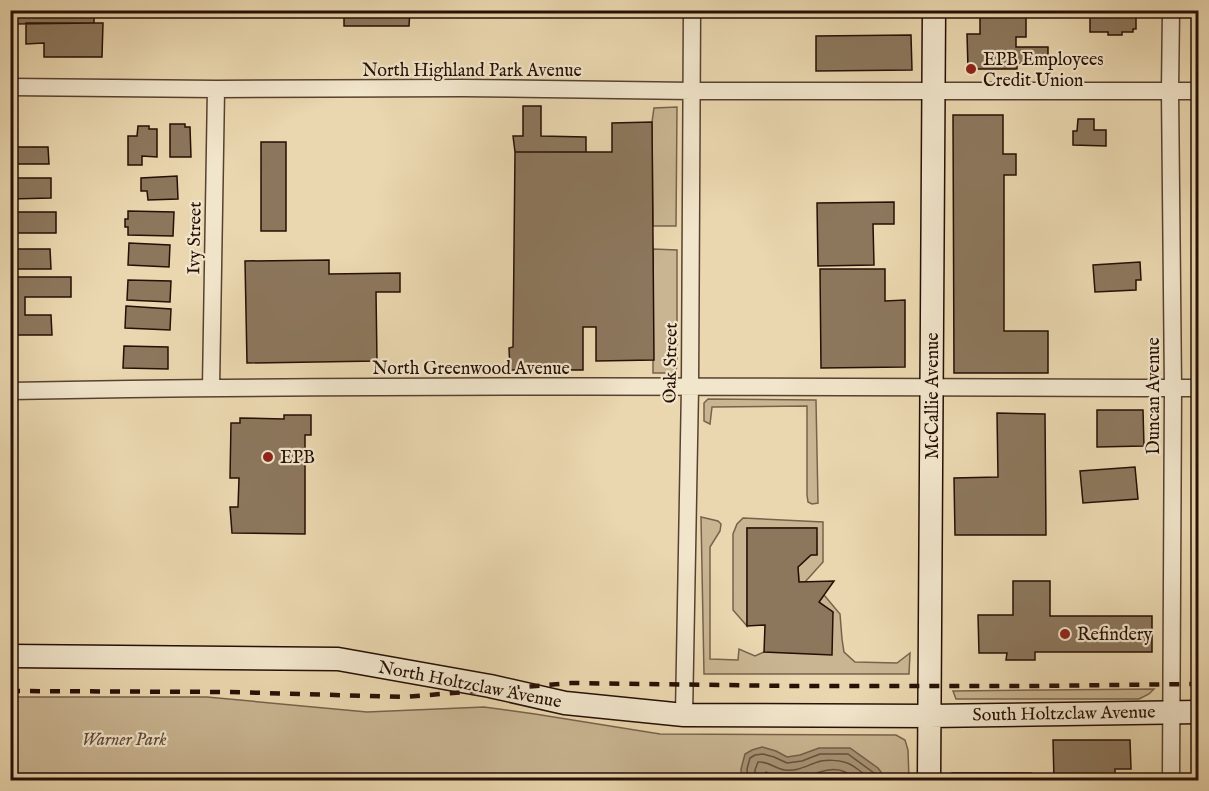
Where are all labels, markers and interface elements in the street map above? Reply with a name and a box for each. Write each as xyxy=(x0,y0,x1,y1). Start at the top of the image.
place label: EPB Employees Credit Union xyxy=(983,49,1104,93)
street label: North Highland Park Avenue xyxy=(362,60,582,83)
marker: EPB Employees Credit Union xyxy=(964,62,978,76)
street label: Ivy Street xyxy=(183,201,208,275)
street label: Oak Street xyxy=(659,322,684,404)
street label: McCallie Avenue xyxy=(922,333,945,459)
street label: Duncan Avenue xyxy=(1143,337,1166,455)
street label: North Greenwood Avenue xyxy=(372,358,570,381)
place label: EPB xyxy=(280,447,315,470)
marker: EPB xyxy=(261,450,275,464)
place label: Refindery xyxy=(1077,624,1152,647)
marker: Refindery xyxy=(1058,627,1072,641)
street label: North Holtzclaw Avenue xyxy=(376,656,563,715)
street label: South Holtzclaw Avenue xyxy=(972,701,1156,728)
park label: Warner Park xyxy=(82,729,166,752)

